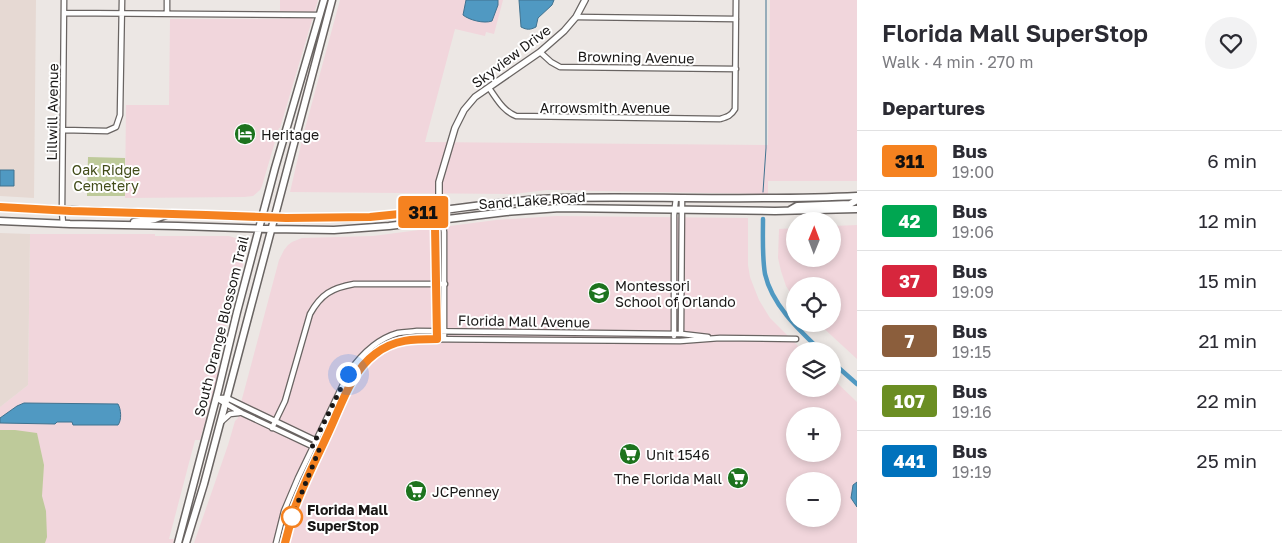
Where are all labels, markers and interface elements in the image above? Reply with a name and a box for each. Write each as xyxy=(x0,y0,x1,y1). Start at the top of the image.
button: heart xyxy=(1205,17,1257,69)
text: Florida Mall SuperStop xyxy=(882,18,1148,47)
street label: Skyview Drive xyxy=(468,21,554,91)
street label: Browning Avenue xyxy=(577,47,695,67)
text: Walk · 4 min · 270 m xyxy=(882,52,1033,72)
street label: Lillwill Avenue xyxy=(43,63,61,161)
text: Departures xyxy=(882,96,985,119)
street label: Arrowsmith Avenue xyxy=(540,99,670,116)
hotel icon: Heritage xyxy=(233,122,257,146)
place label: Heritage xyxy=(261,126,319,143)
text: Bus xyxy=(952,139,987,162)
text: 6 min xyxy=(1207,149,1257,172)
text: 311 xyxy=(895,150,924,172)
park label: Oak Ridge Cemetery xyxy=(72,161,140,194)
text: 19:00 xyxy=(952,162,994,182)
street label: Sand Lake Road xyxy=(478,188,586,212)
line badge: 311 xyxy=(394,196,452,228)
text: Bus xyxy=(952,199,987,222)
text: 311 xyxy=(408,201,438,223)
text: 12 min xyxy=(1198,209,1257,232)
text: 42 xyxy=(898,210,921,232)
north arrow xyxy=(786,212,841,268)
map controls xyxy=(786,212,841,527)
text: 19:06 xyxy=(952,222,994,242)
street label: South Orange Blossom Trail xyxy=(190,234,252,418)
text: Bus xyxy=(952,259,987,282)
text: 15 min xyxy=(1198,269,1257,292)
text: 37 xyxy=(899,270,920,292)
place label: Montessori School of Orlando xyxy=(615,277,736,310)
button: locate xyxy=(786,277,841,332)
school or university icon: Montessori School of Orlando xyxy=(587,281,611,305)
text: 19:09 xyxy=(952,282,994,302)
street label: Florida Mall Avenue xyxy=(458,311,590,331)
text: Bus xyxy=(952,319,987,342)
text: 21 min xyxy=(1198,329,1257,352)
text: 7 xyxy=(905,330,914,352)
button: layers xyxy=(786,342,841,397)
text: 19:15 xyxy=(952,342,991,362)
your location xyxy=(336,362,361,387)
text: Bus xyxy=(952,379,987,402)
text: 22 min xyxy=(1197,389,1257,412)
text: 107 xyxy=(894,390,925,412)
text: 19:16 xyxy=(952,402,992,422)
button: + xyxy=(786,407,841,462)
text: Bus xyxy=(952,439,987,462)
supermarket icon: Unit 1546 xyxy=(618,442,642,466)
place label: Unit 1546 xyxy=(646,446,710,463)
text: 25 min xyxy=(1197,449,1257,472)
text: 441 xyxy=(894,450,925,472)
text: 19:19 xyxy=(952,462,992,482)
supermarket icon: The Florida Mall xyxy=(726,466,750,490)
place label: The Florida Mall xyxy=(614,470,722,487)
button: − xyxy=(786,472,841,527)
supermarket icon: JCPenney xyxy=(404,479,428,503)
place label: JCPenney xyxy=(432,483,499,500)
place label: Florida Mall SuperStop xyxy=(307,501,388,534)
marker: Florida Mall SuperStop xyxy=(281,506,303,528)

